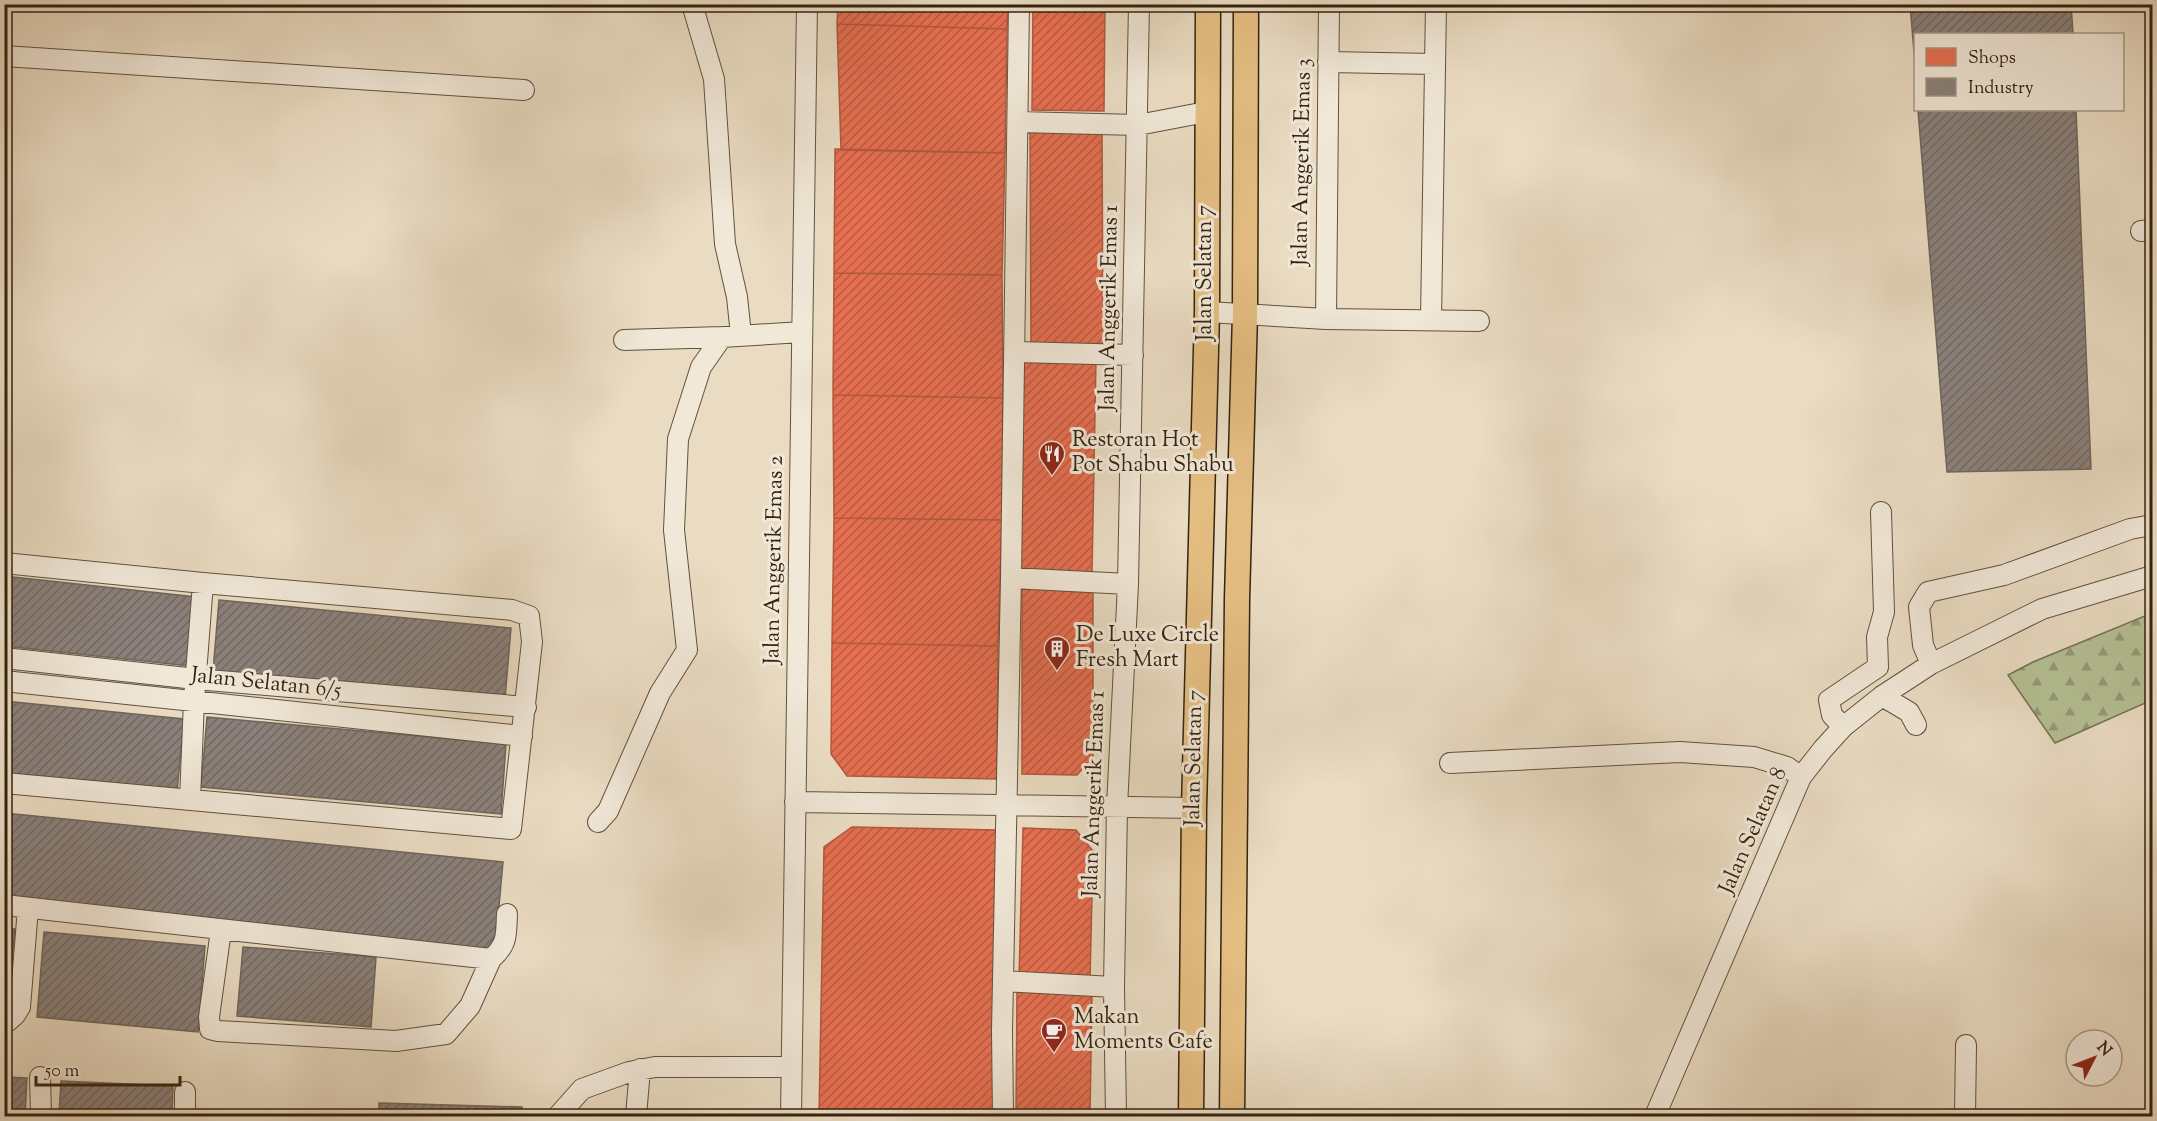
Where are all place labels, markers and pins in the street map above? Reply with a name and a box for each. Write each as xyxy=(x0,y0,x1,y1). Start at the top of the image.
place label: Restoran Hot Pot Shabu Shabu xyxy=(1072,425,1234,482)
restaurant icon: Restoran Hot Pot Shabu Shabu xyxy=(1037,439,1067,477)
place label: De Luxe Circle Fresh Mart xyxy=(1076,620,1219,677)
building icon: De Luxe Circle Fresh Mart xyxy=(1042,634,1072,672)
place label: Makan Moments Cafe xyxy=(1074,1002,1213,1059)
cafe icon: Makan Moments Cafe xyxy=(1039,1016,1069,1054)

